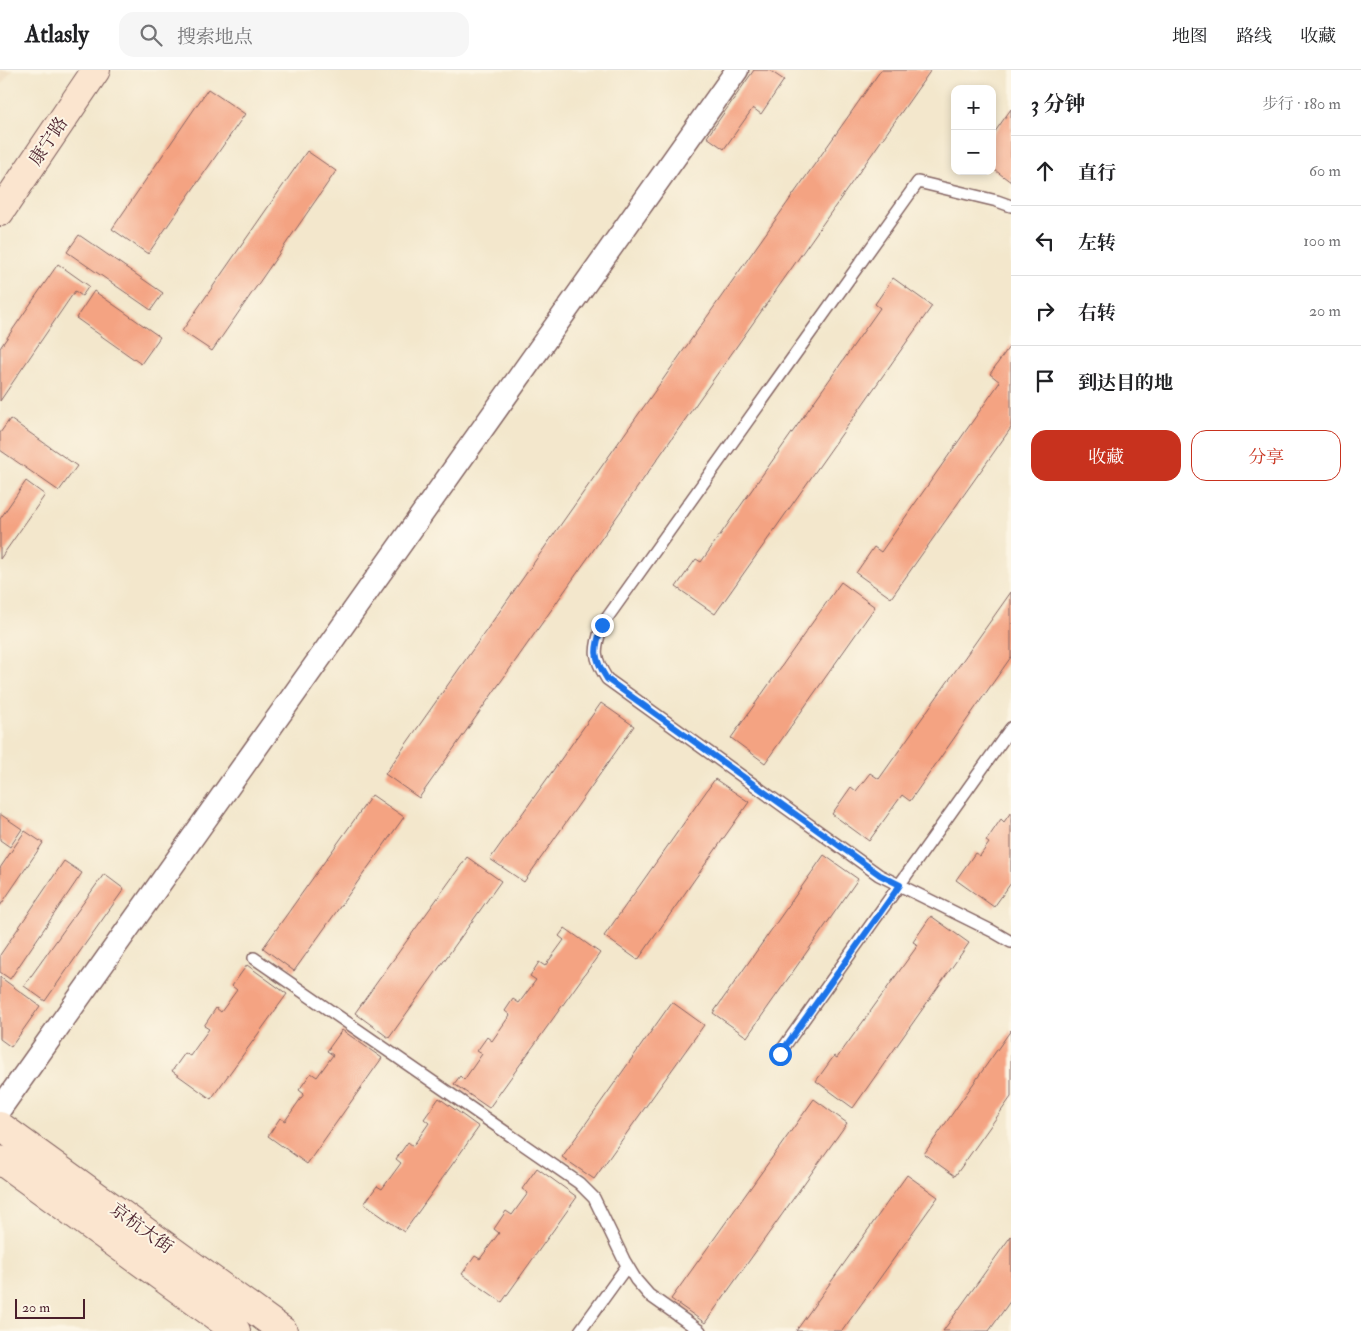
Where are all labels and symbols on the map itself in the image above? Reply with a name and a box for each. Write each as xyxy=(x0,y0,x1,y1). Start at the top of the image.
street label: 康宁路 xyxy=(24,112,73,170)
route end xyxy=(591,614,614,637)
route start xyxy=(769,1043,792,1066)
street label: 京杭大街 xyxy=(106,1198,178,1259)
scale bar xyxy=(15,1296,85,1319)

